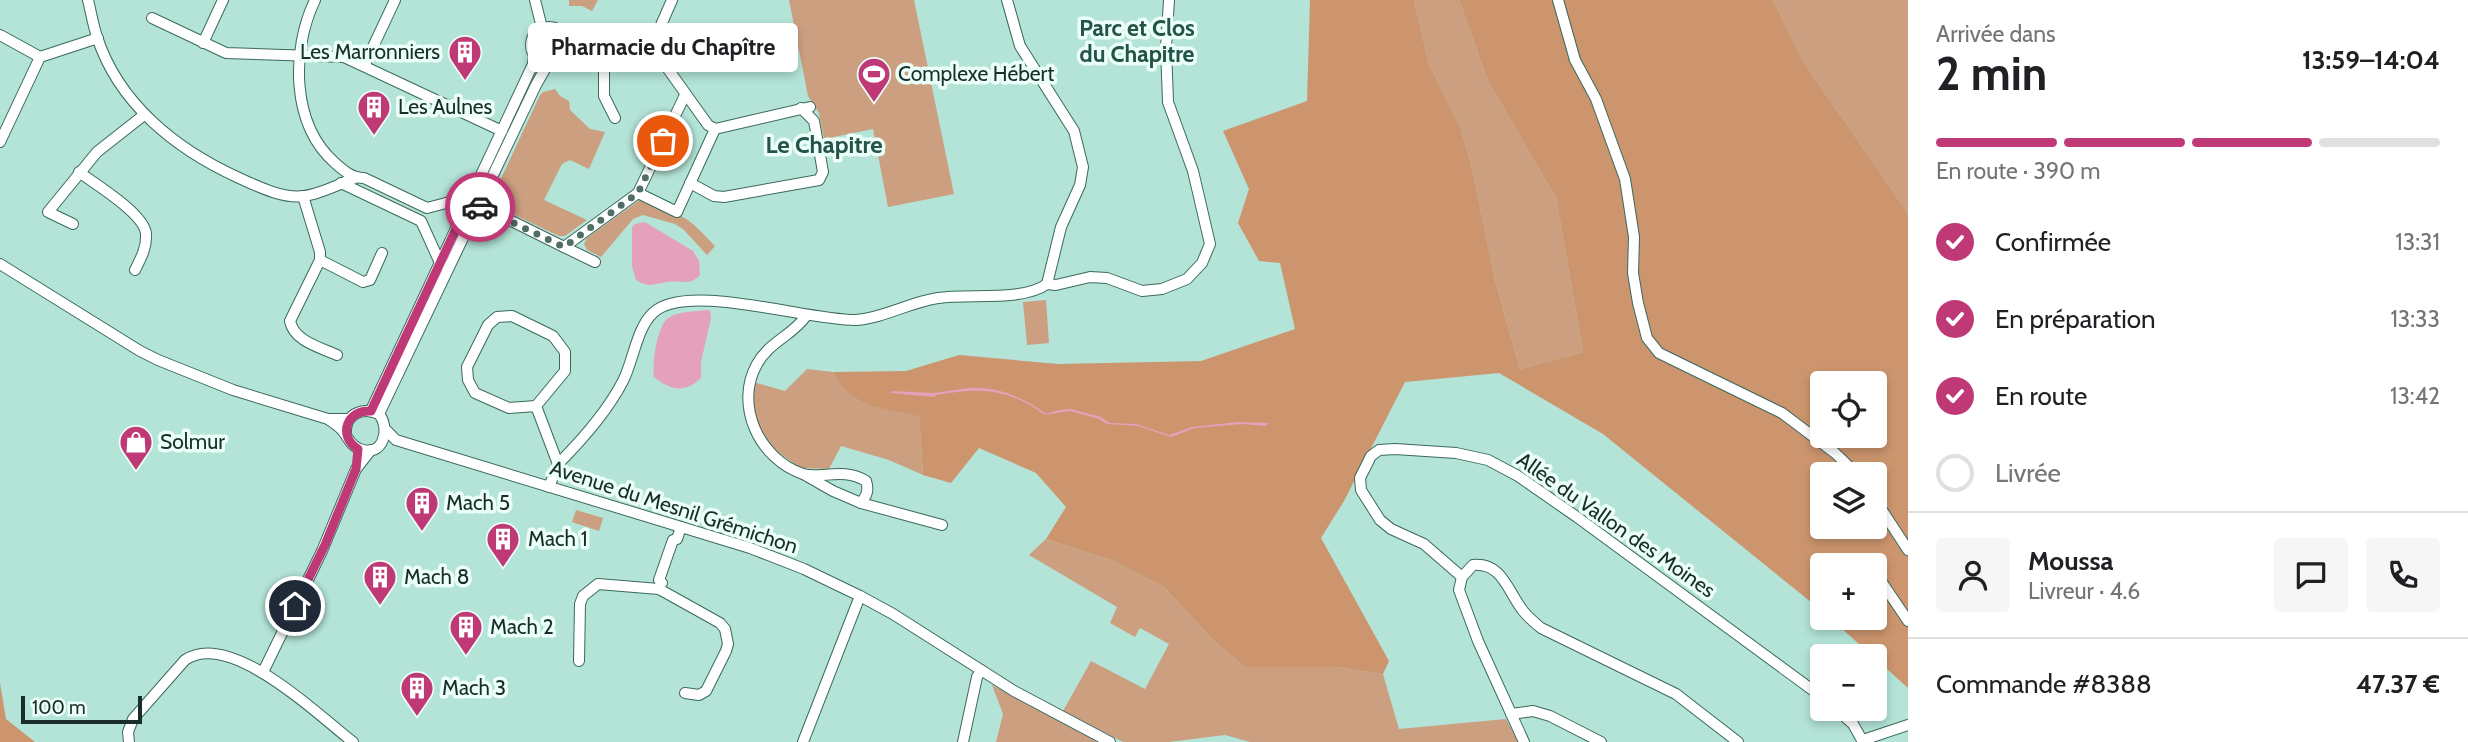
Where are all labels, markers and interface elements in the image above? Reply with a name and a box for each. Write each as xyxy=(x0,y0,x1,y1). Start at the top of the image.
district label: Parc et Clos du Chapitre xyxy=(1079,14,1195,68)
text: Arrivée dans xyxy=(1936,20,2056,48)
callout: Pharmacie du Chapître xyxy=(528,22,798,71)
building icon: Les Marronniers xyxy=(446,33,484,82)
text: Pharmacie du Chapître xyxy=(551,33,775,61)
place label: Les Marronniers xyxy=(300,39,440,64)
text: 13:59–14:04 xyxy=(2302,44,2440,76)
text: 2 min xyxy=(1936,46,2047,102)
sports icon: Complexe Hébert xyxy=(855,55,893,104)
place label: Complexe Hébert xyxy=(898,61,1054,86)
building icon: Les Aulnes xyxy=(355,88,393,137)
place label: Les Aulnes xyxy=(398,94,493,119)
pin xyxy=(633,111,693,171)
icon: bag xyxy=(644,122,682,160)
district label: Le Chapitre xyxy=(765,130,883,159)
text: En route · 390 m xyxy=(1936,157,2100,185)
courier xyxy=(445,172,515,242)
icon: car xyxy=(461,188,499,226)
icon: check xyxy=(1936,223,1974,261)
text: Confirmée xyxy=(1995,226,2111,258)
text: 13:31 xyxy=(2395,228,2440,256)
icon: check xyxy=(1936,300,1974,338)
text: En préparation xyxy=(1995,303,2156,335)
text: 13:33 xyxy=(2390,305,2440,333)
map controls xyxy=(1810,371,1887,721)
button: locate xyxy=(1810,371,1887,448)
icon: check xyxy=(1936,377,1974,415)
text: En route xyxy=(1995,380,2087,412)
text: 13:42 xyxy=(2390,382,2440,410)
shop icon: Solmur xyxy=(117,423,155,472)
place label: Solmur xyxy=(160,429,225,454)
street label: Allée du Vallon des Moines xyxy=(1512,447,1720,603)
street label: Avenue du Mesnil Grémichon xyxy=(547,455,801,558)
text: Livrée xyxy=(1995,457,2061,489)
button: layers xyxy=(1810,462,1887,539)
building icon: Mach 5 xyxy=(403,484,441,533)
place label: Mach 5 xyxy=(446,490,510,515)
building icon: Mach 1 xyxy=(484,520,522,569)
place label: Mach 1 xyxy=(528,526,588,551)
button: person xyxy=(1936,538,2010,612)
button: chat xyxy=(2274,538,2348,612)
button: phone xyxy=(2366,538,2440,612)
text: Moussa xyxy=(2028,545,2113,577)
button: + xyxy=(1810,553,1887,630)
building icon: Mach 8 xyxy=(361,558,399,607)
place label: Mach 8 xyxy=(404,564,469,589)
pin xyxy=(265,576,325,636)
text: Livreur · 4.6 xyxy=(2028,577,2140,605)
icon: home xyxy=(276,587,314,625)
building icon: Mach 2 xyxy=(447,608,485,657)
place label: Mach 2 xyxy=(490,614,554,639)
button: − xyxy=(1810,644,1887,721)
text: Commande #8388 xyxy=(1936,668,2152,700)
text: 47.37 € xyxy=(2356,668,2440,700)
building icon: Mach 3 xyxy=(398,669,436,718)
place label: Mach 3 xyxy=(442,675,506,700)
scale bar xyxy=(21,693,142,725)
text: 100 m xyxy=(32,696,86,719)

